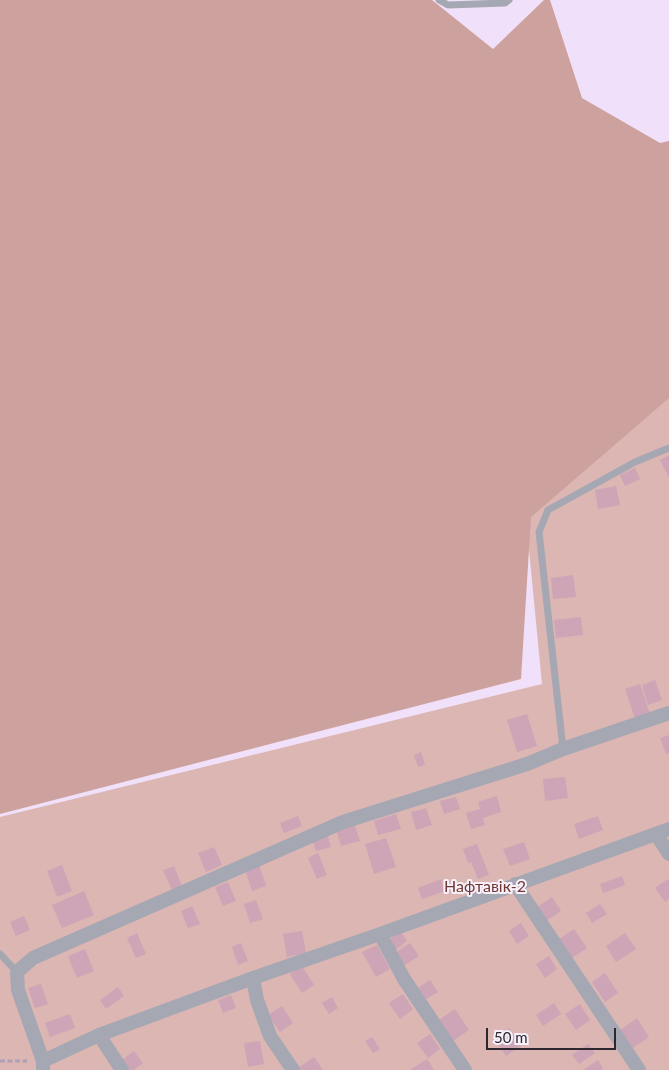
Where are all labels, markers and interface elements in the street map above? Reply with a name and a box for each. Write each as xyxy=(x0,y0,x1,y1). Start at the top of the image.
park label: Нафтавік-2 xyxy=(444,877,526,897)
scale bar xyxy=(489,1018,619,1050)
text: 50 m xyxy=(494,1028,528,1046)

